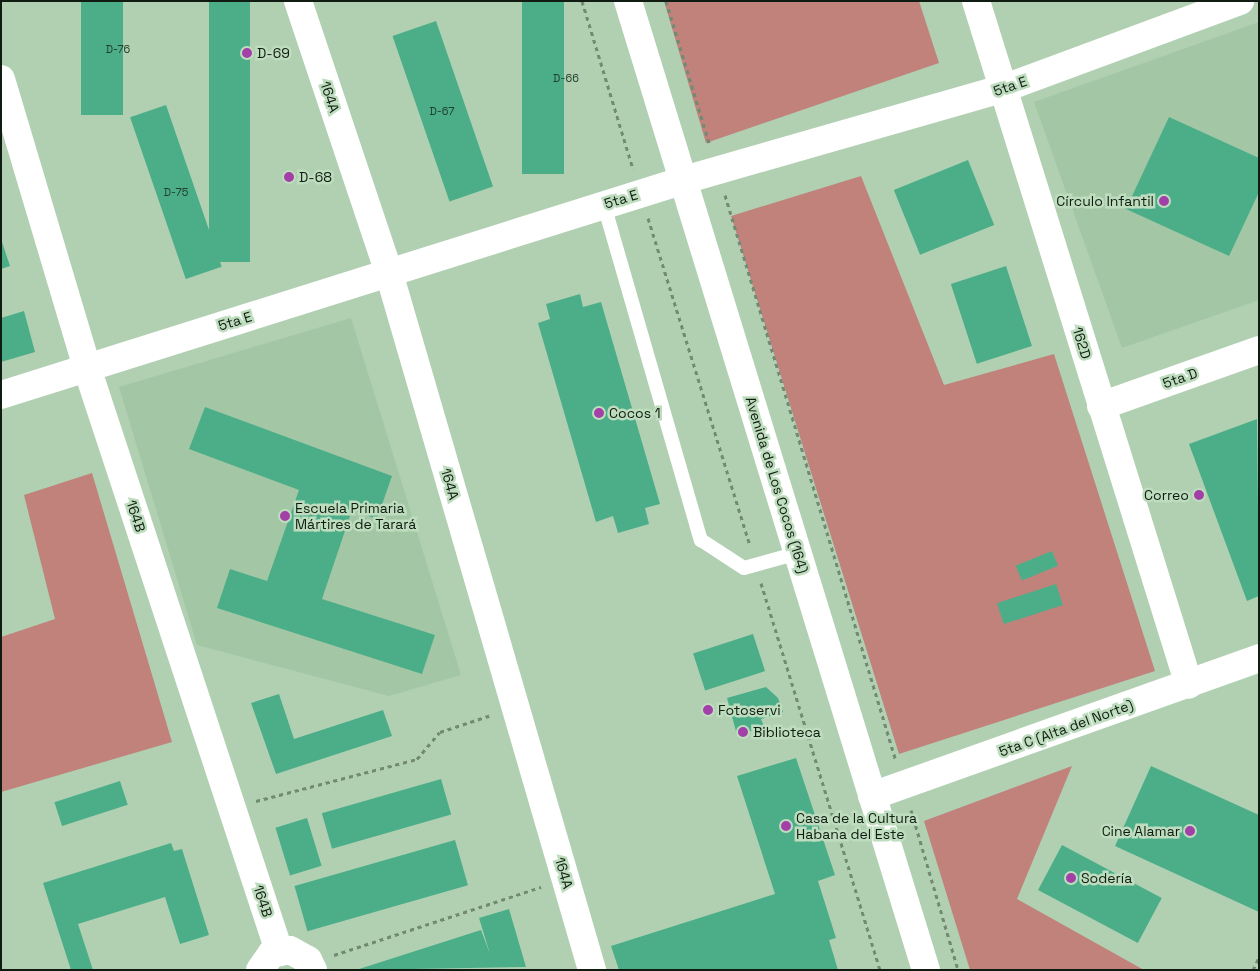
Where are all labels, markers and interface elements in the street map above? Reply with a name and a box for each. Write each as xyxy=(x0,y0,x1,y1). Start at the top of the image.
house number: D-76 xyxy=(106,42,130,56)
place label: D-69 xyxy=(257,45,290,61)
marker: D-69 xyxy=(241,47,253,59)
house number: D-66 xyxy=(553,71,579,85)
street label: 5ta E xyxy=(991,72,1029,100)
street label: 164A xyxy=(317,79,343,115)
house number: D-67 xyxy=(429,104,455,118)
place label: D-68 xyxy=(299,169,332,185)
marker: D-68 xyxy=(283,171,295,183)
house number: D-75 xyxy=(164,185,188,199)
street label: 5ta E xyxy=(602,186,640,212)
place label: Círculo Infantil xyxy=(1056,193,1154,209)
marker: Círculo Infantil xyxy=(1158,195,1170,207)
street label: 5ta E xyxy=(216,308,254,334)
street label: 162D xyxy=(1069,325,1095,361)
street label: 5ta D xyxy=(1160,364,1200,392)
street label: Avenida de Los Cocos (164) xyxy=(742,395,812,575)
place label: Cocos 1 xyxy=(609,405,660,421)
marker: Cocos 1 xyxy=(593,407,605,419)
street label: 164A xyxy=(438,466,462,502)
place label: Correo xyxy=(1144,487,1189,503)
marker: Correo xyxy=(1193,489,1205,501)
street label: 164B xyxy=(123,498,149,534)
place label: Escuela Primaria Mártires de Tarará xyxy=(295,500,417,532)
marker: Escuela Primaria Mártires de Tarará xyxy=(279,510,291,522)
street label: 5ta C (Alta del Norte) xyxy=(997,696,1135,760)
place label: Fotoservi xyxy=(718,702,781,718)
marker: Fotoservi xyxy=(702,704,714,716)
place label: Biblioteca xyxy=(753,724,821,740)
marker: Biblioteca xyxy=(737,726,749,738)
place label: Casa de la Cultura Habana del Este xyxy=(796,810,917,842)
marker: Casa de la Cultura Habana del Este xyxy=(780,820,792,832)
place label: Cine Alamar xyxy=(1101,823,1180,839)
marker: Cine Alamar xyxy=(1184,825,1196,837)
street label: 164A xyxy=(552,855,576,891)
place label: Sodería xyxy=(1081,870,1132,886)
marker: Sodería xyxy=(1065,872,1077,884)
street label: 164B xyxy=(250,883,276,919)

